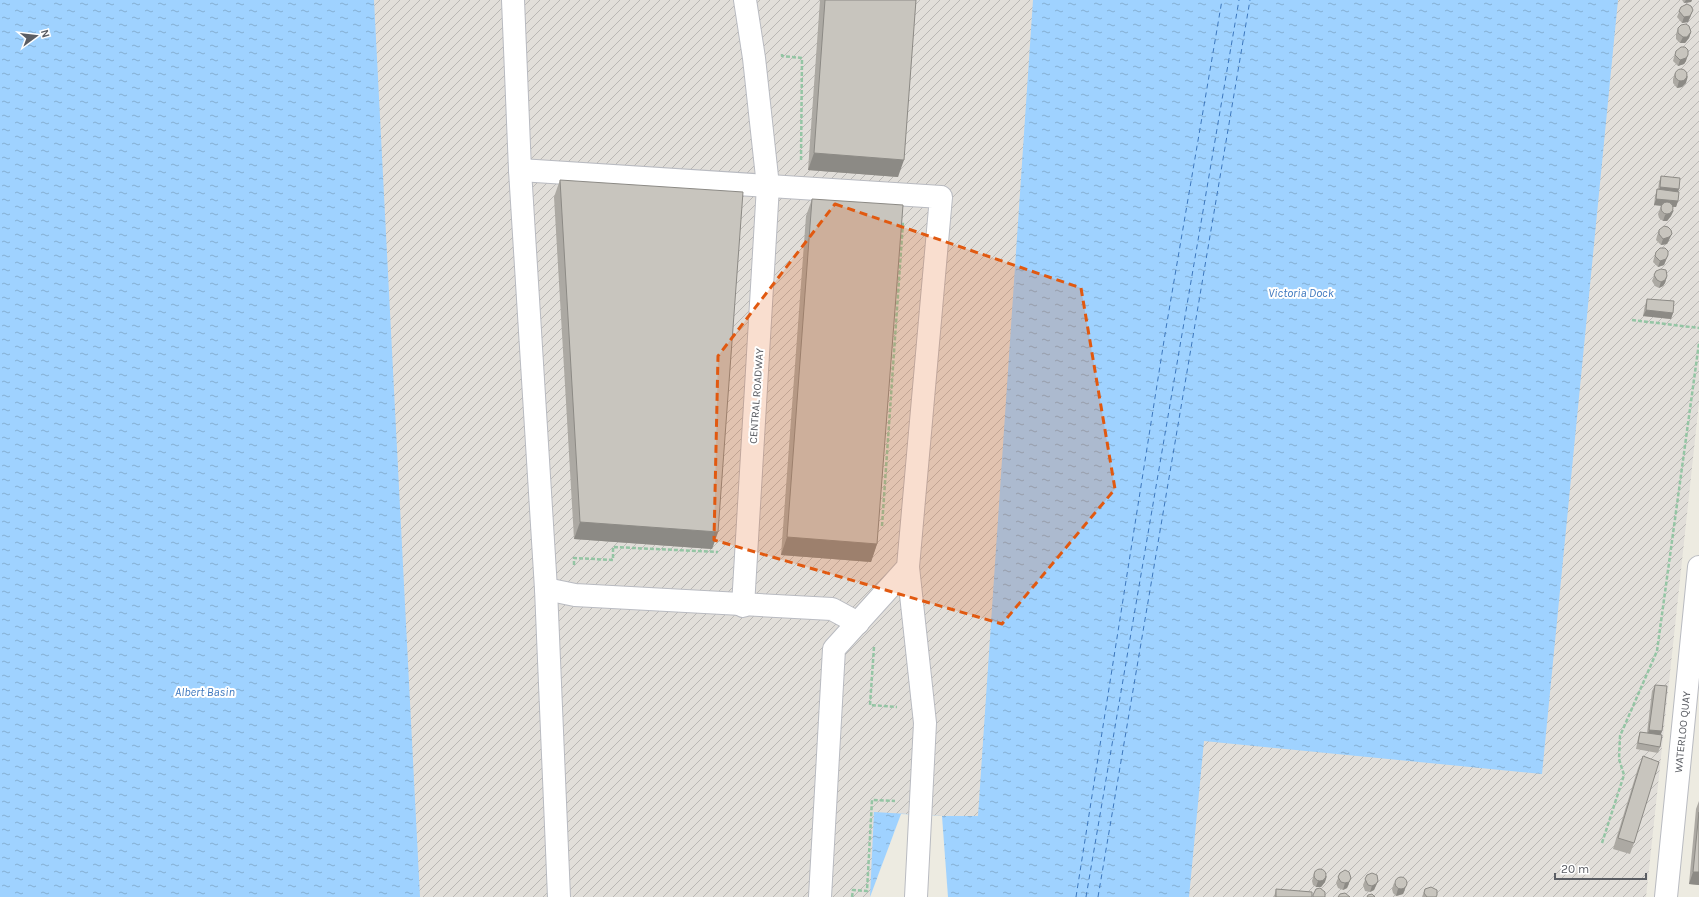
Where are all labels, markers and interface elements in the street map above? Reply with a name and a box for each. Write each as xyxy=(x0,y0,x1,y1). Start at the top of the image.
north arrow xyxy=(16,16,56,56)
text: N xyxy=(38,28,52,39)
water label: Victoria Dock xyxy=(1268,286,1335,300)
street label: CENTRAL ROADWAY xyxy=(747,348,766,444)
water label: Albert Basin xyxy=(175,685,235,699)
street label: WATERLOO QUAY xyxy=(1672,691,1693,774)
scale bar xyxy=(1555,855,1646,881)
text: 20 m xyxy=(1561,862,1589,876)

